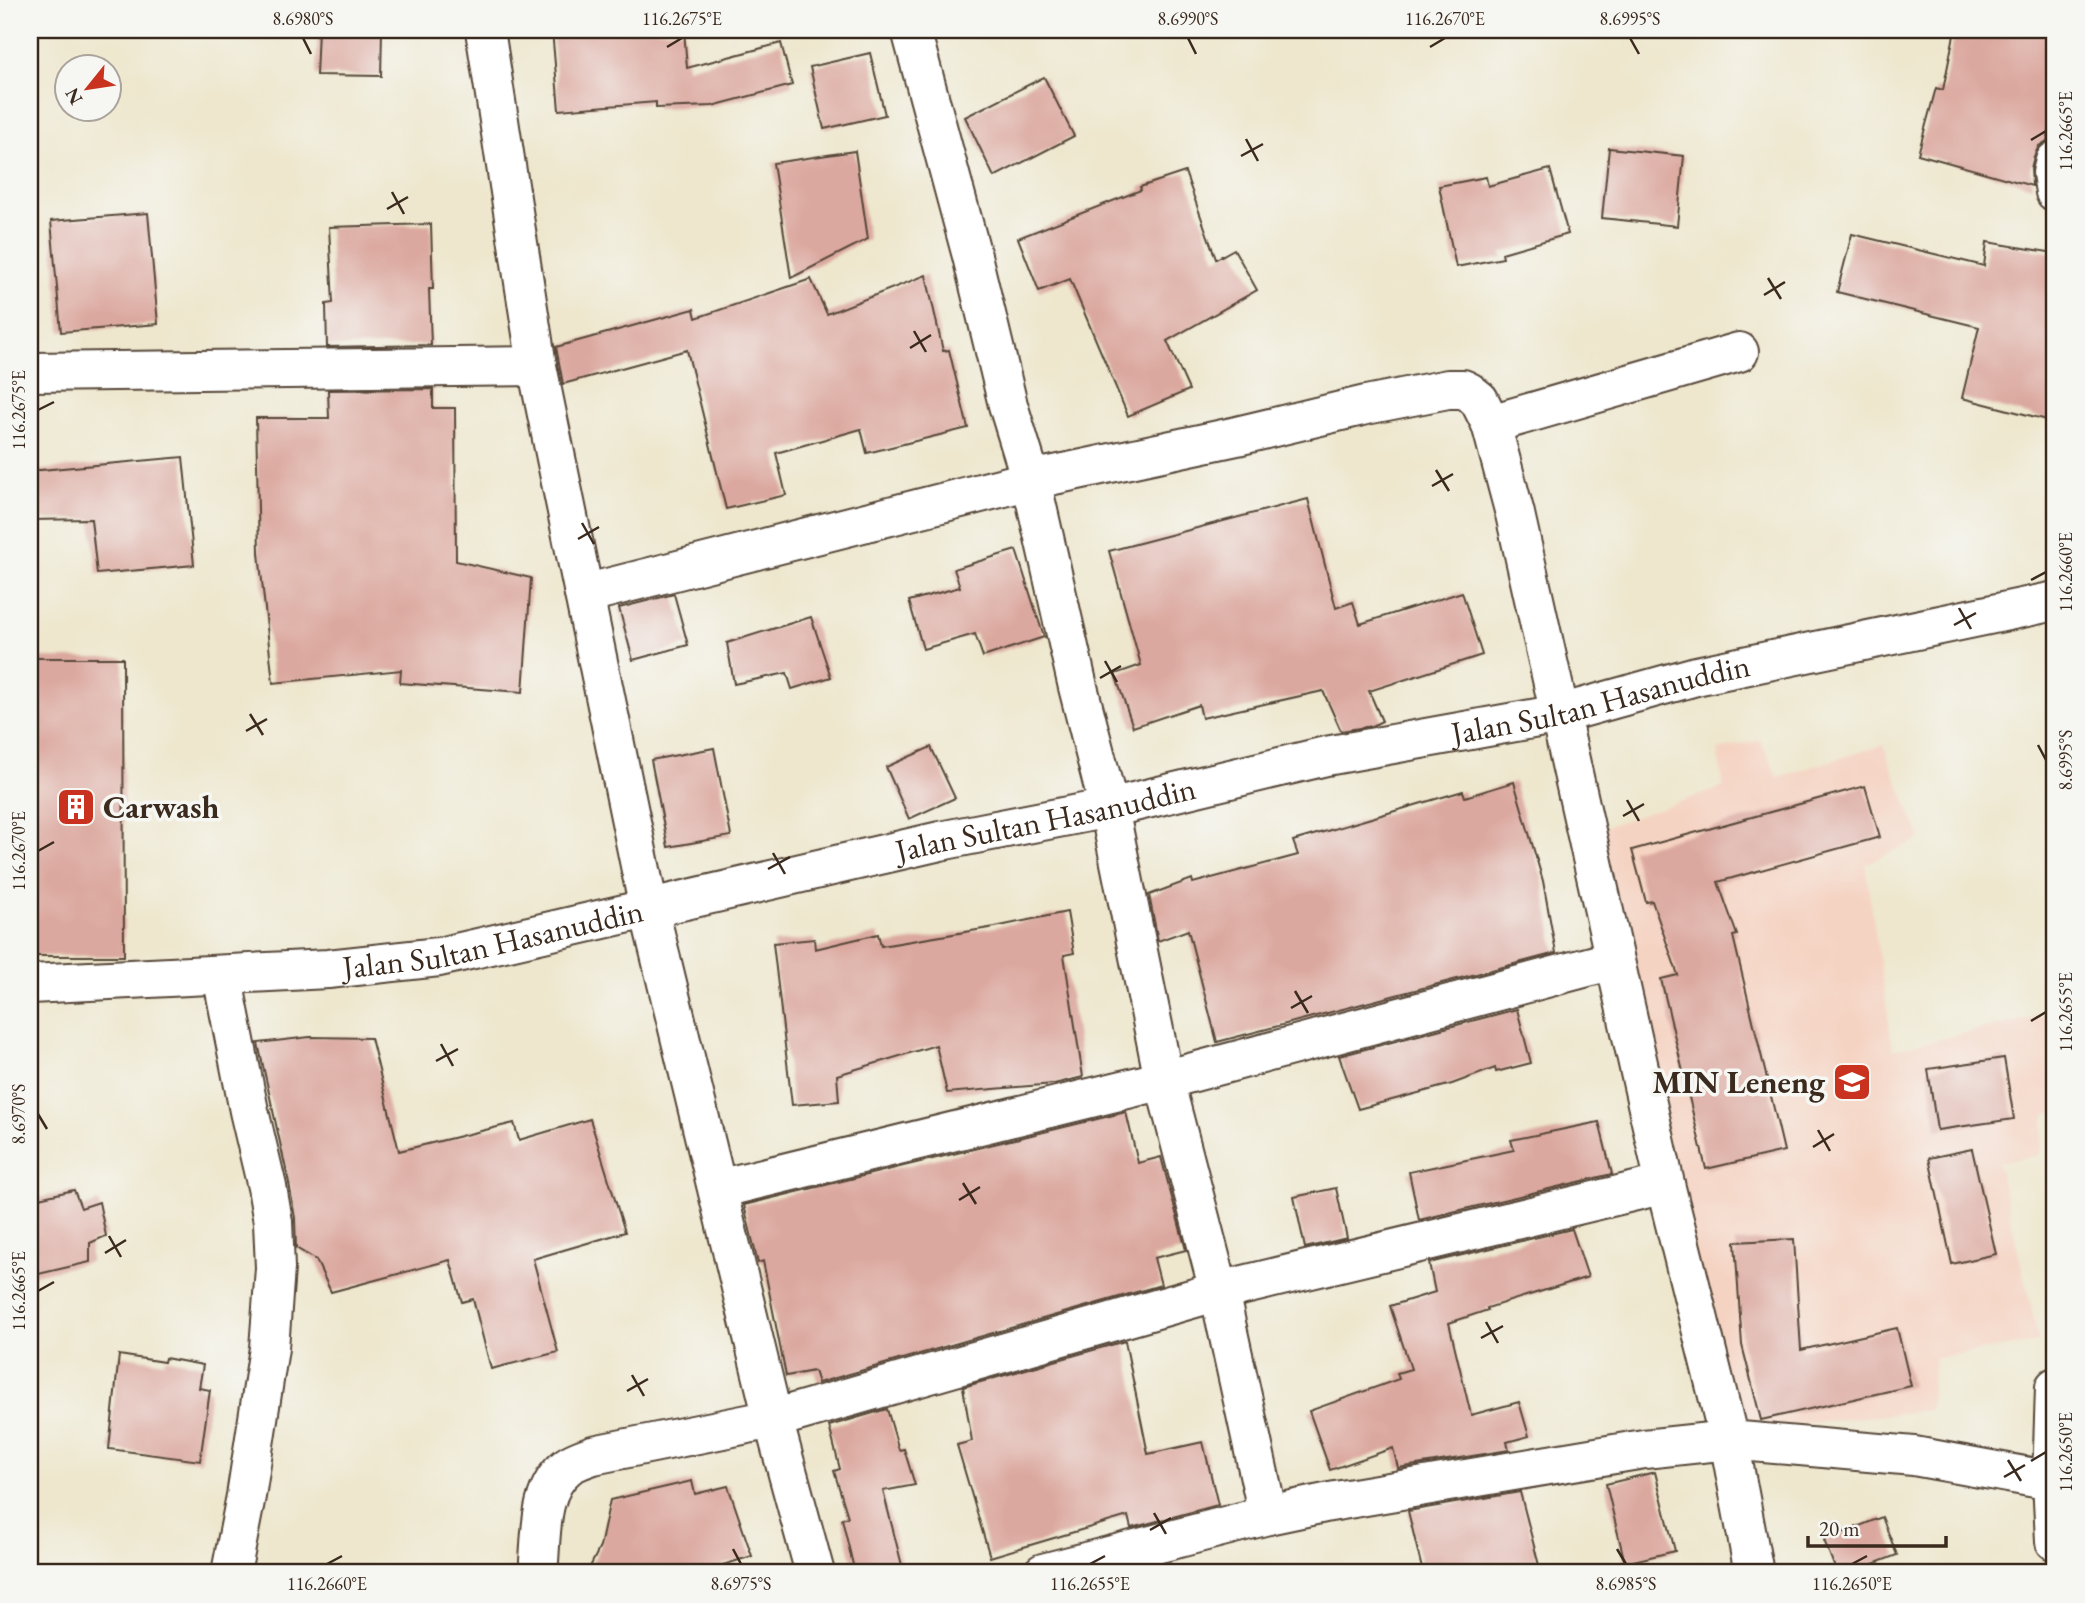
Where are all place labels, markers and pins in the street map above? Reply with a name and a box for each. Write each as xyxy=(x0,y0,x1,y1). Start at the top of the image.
building icon: Carwash xyxy=(55,786,97,828)
place label: Carwash xyxy=(103,786,219,828)
place label: MIN Leneng xyxy=(1652,1061,1826,1103)
school or university icon: MIN Leneng xyxy=(1831,1061,1873,1103)

